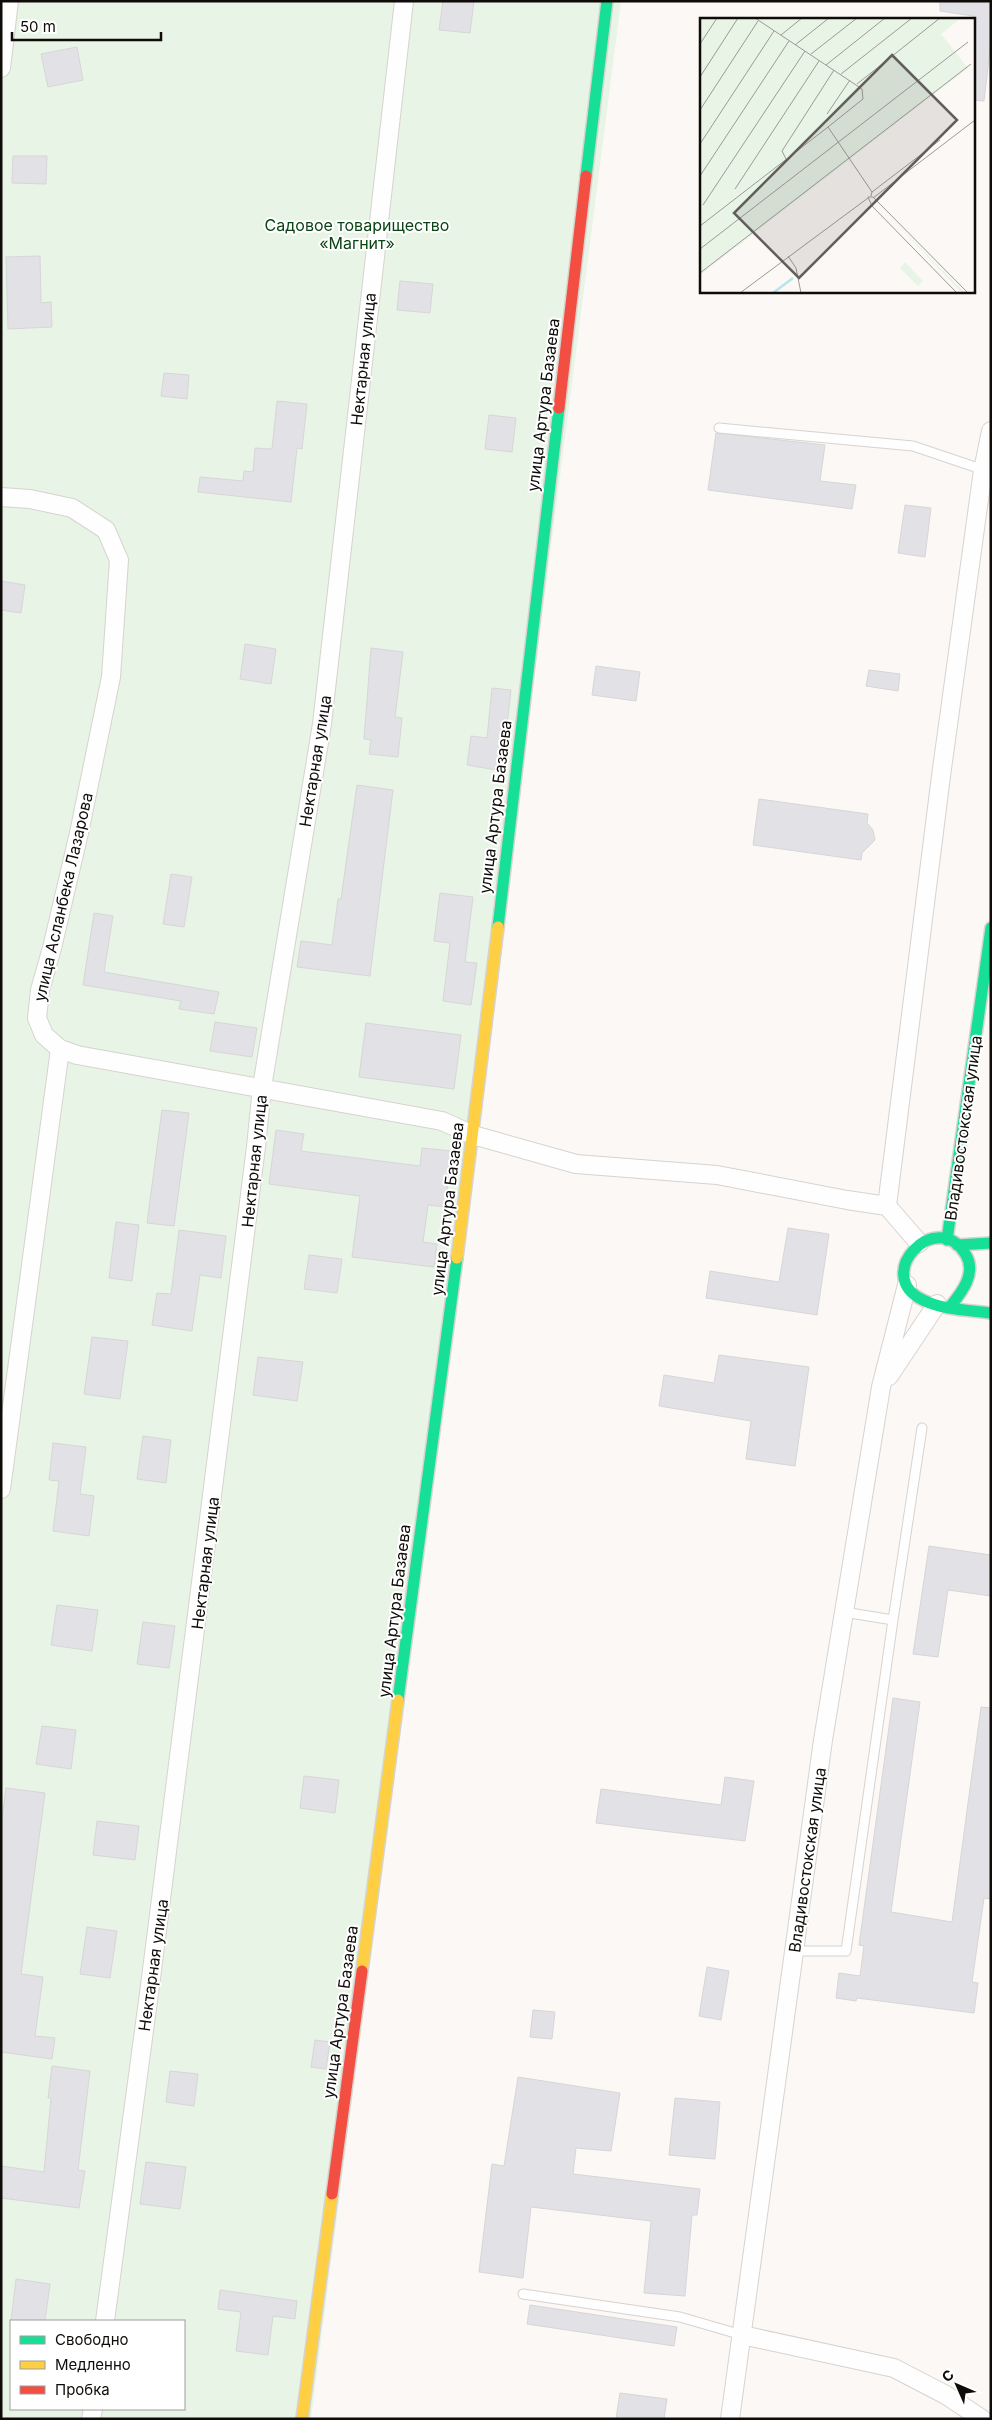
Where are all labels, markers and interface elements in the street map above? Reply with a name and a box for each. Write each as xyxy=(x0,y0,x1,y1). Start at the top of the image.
scale bar xyxy=(12,10,161,42)
text: 50 m xyxy=(20,17,56,36)
inset map xyxy=(700,18,974,292)
park label: Садовое товарищество «Магнит» xyxy=(265,215,449,253)
street label: Нектарная улица xyxy=(346,292,380,426)
street label: улица Артура Базаева xyxy=(522,317,564,493)
street label: Нектарная улица xyxy=(295,694,335,828)
street label: улица Артура Базаева xyxy=(474,719,516,895)
street label: улица Асланбека Лазарова xyxy=(29,790,97,1004)
street label: Владивостокская улица xyxy=(940,1034,986,1222)
street label: Нектарная улица xyxy=(237,1094,271,1228)
street label: улица Артура Базаева xyxy=(426,1121,468,1297)
street label: Нектарная улица xyxy=(187,1496,223,1630)
street label: улица Артура Базаева xyxy=(373,1523,415,1699)
street label: Владивостокская улица xyxy=(784,1766,830,1954)
street label: Нектарная улица xyxy=(134,1898,172,2032)
street label: улица Артура Базаева xyxy=(318,1924,362,2100)
legend xyxy=(10,2320,185,2410)
text: Свободно xyxy=(55,2330,129,2349)
text: Медленно xyxy=(55,2355,131,2374)
north arrow xyxy=(932,2360,982,2410)
text: С xyxy=(938,2366,957,2385)
text: Пробка xyxy=(55,2380,110,2399)

